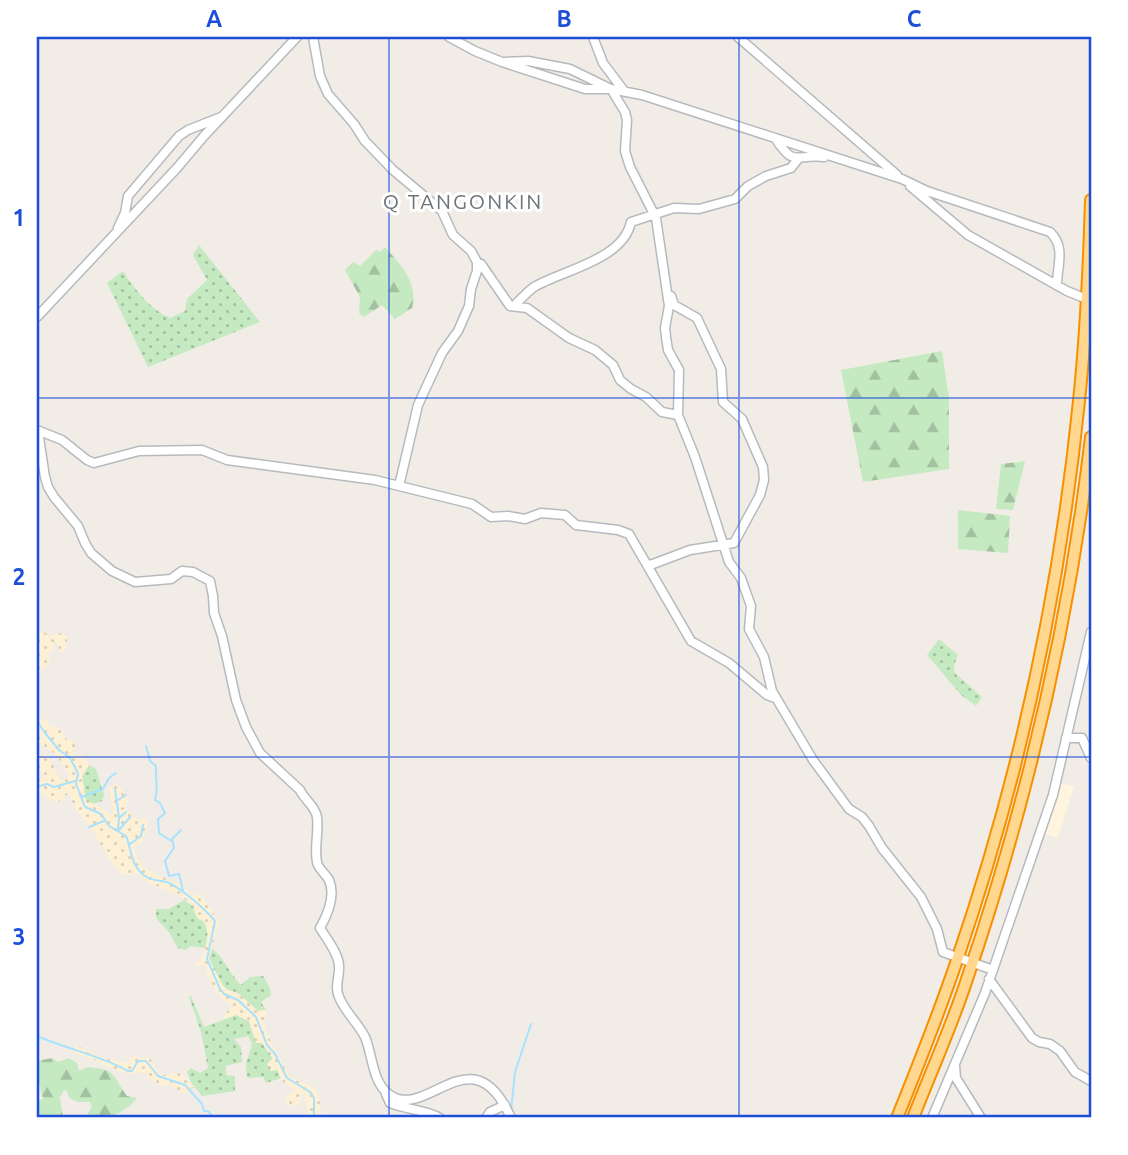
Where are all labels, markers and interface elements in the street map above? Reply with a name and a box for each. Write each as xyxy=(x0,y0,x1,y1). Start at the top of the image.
text: A xyxy=(206,6,222,31)
text: B xyxy=(556,6,572,31)
text: C xyxy=(907,6,922,31)
district label: Q TANGONKIN xyxy=(383,189,543,213)
text: 1 xyxy=(13,205,25,230)
text: 2 xyxy=(13,564,25,589)
text: 3 xyxy=(13,924,25,949)

